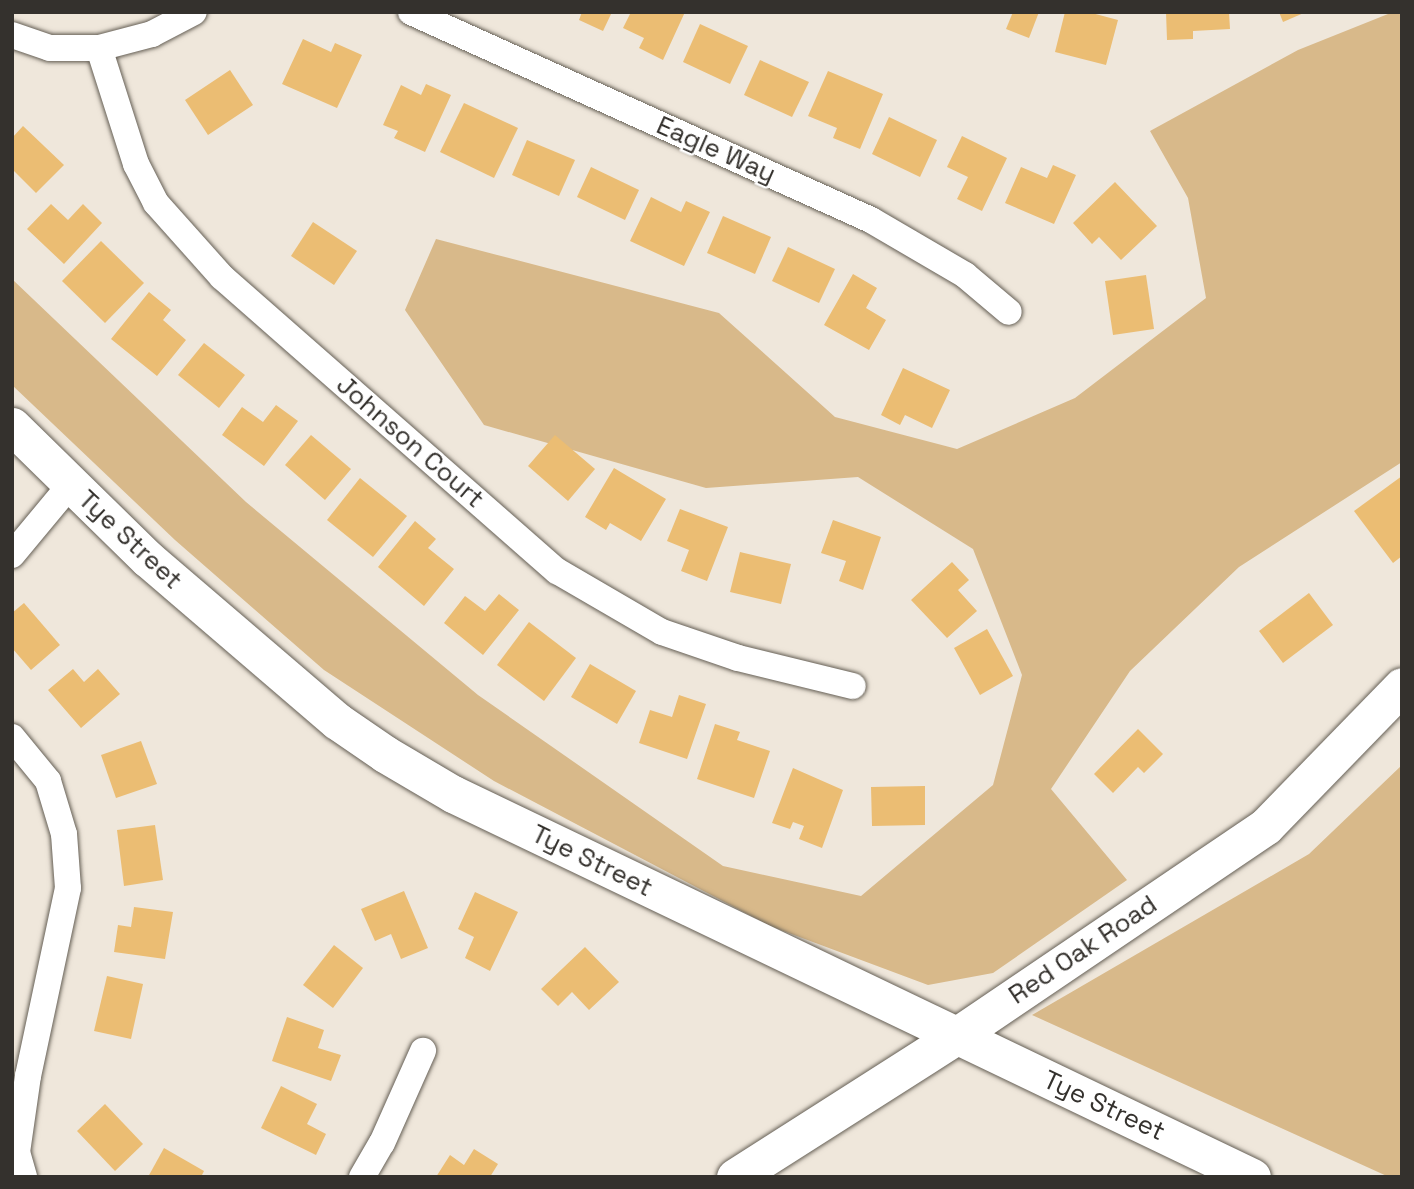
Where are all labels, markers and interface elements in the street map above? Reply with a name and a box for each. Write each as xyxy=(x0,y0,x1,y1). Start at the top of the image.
street label: Eagle Way xyxy=(651,110,781,190)
street label: Johnson Court xyxy=(330,369,490,515)
street label: Tye Street xyxy=(72,484,188,596)
street label: Tye Street xyxy=(526,818,658,904)
street label: Red Oak Road xyxy=(1003,889,1163,1011)
street label: Tye Street xyxy=(1038,1064,1170,1148)

